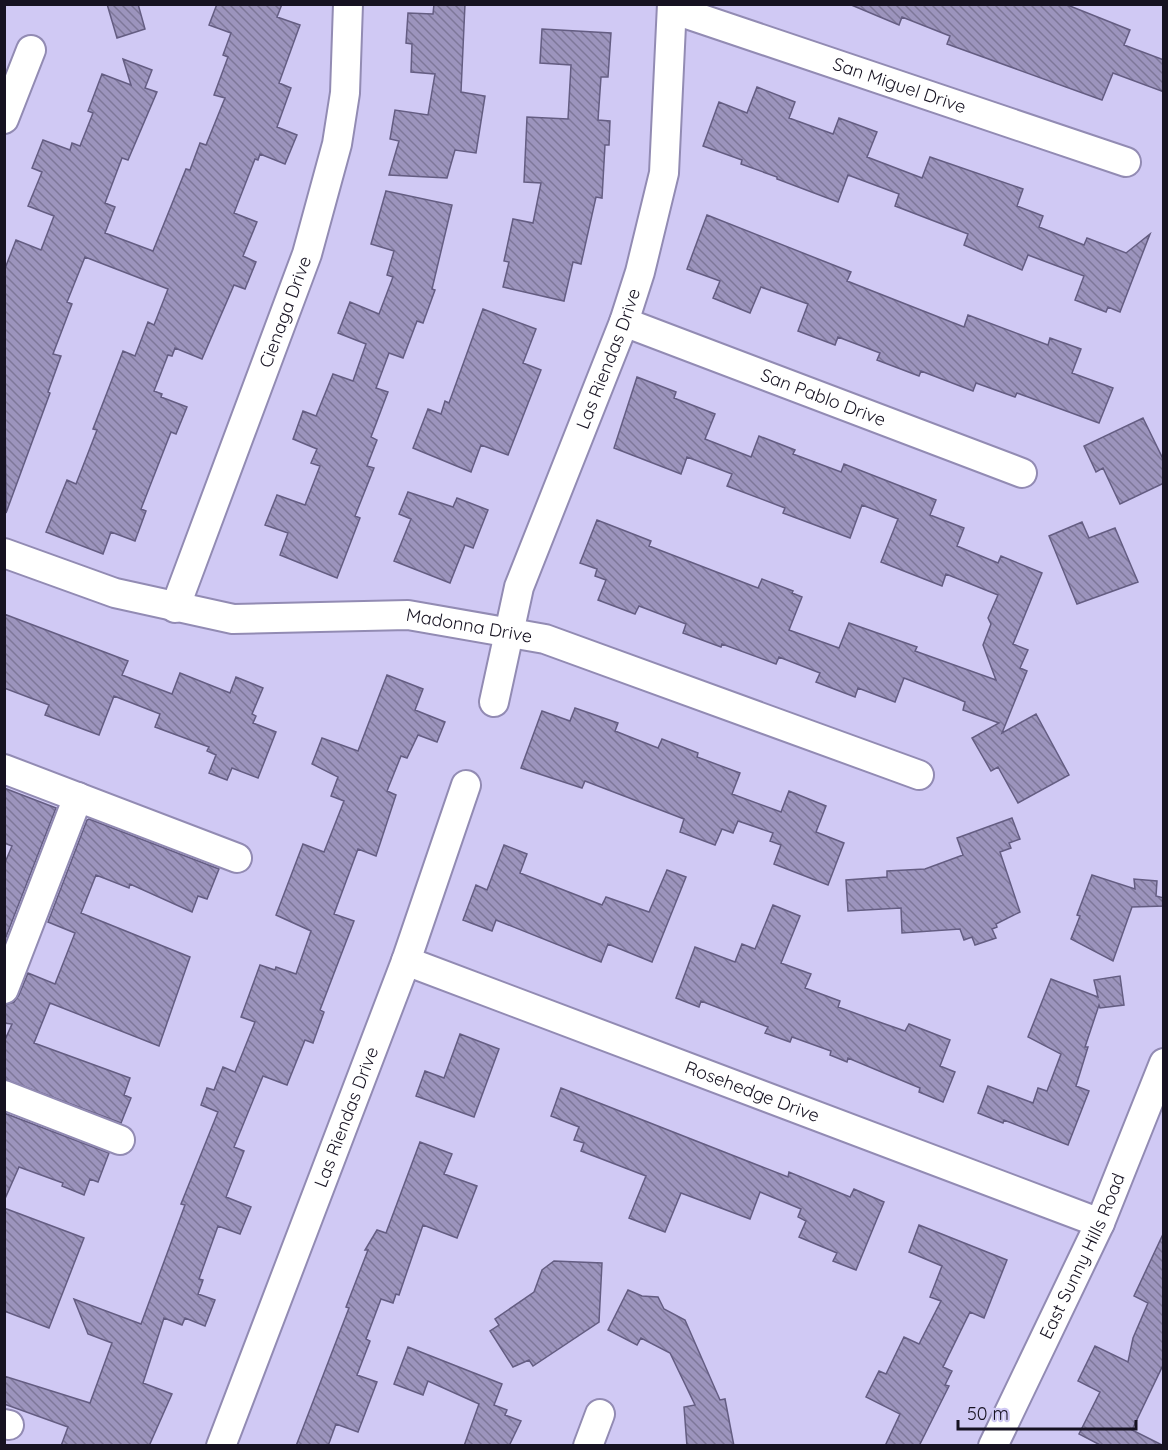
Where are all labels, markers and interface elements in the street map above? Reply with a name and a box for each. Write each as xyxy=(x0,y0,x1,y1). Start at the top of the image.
street label: San Miguel Drive xyxy=(830,52,969,118)
street label: Cienaga Drive xyxy=(254,253,316,371)
street label: Las Riendas Drive xyxy=(571,285,645,432)
street label: San Pablo Drive xyxy=(758,363,889,431)
street label: Madonna Drive xyxy=(404,603,534,648)
street label: Las Riendas Drive xyxy=(309,1043,383,1191)
street label: Rosehedge Drive xyxy=(682,1055,823,1127)
street label: East Sunny Hills Road xyxy=(1034,1170,1130,1343)
scale bar xyxy=(958,1393,1136,1431)
text: 50 m xyxy=(967,1402,1009,1425)

